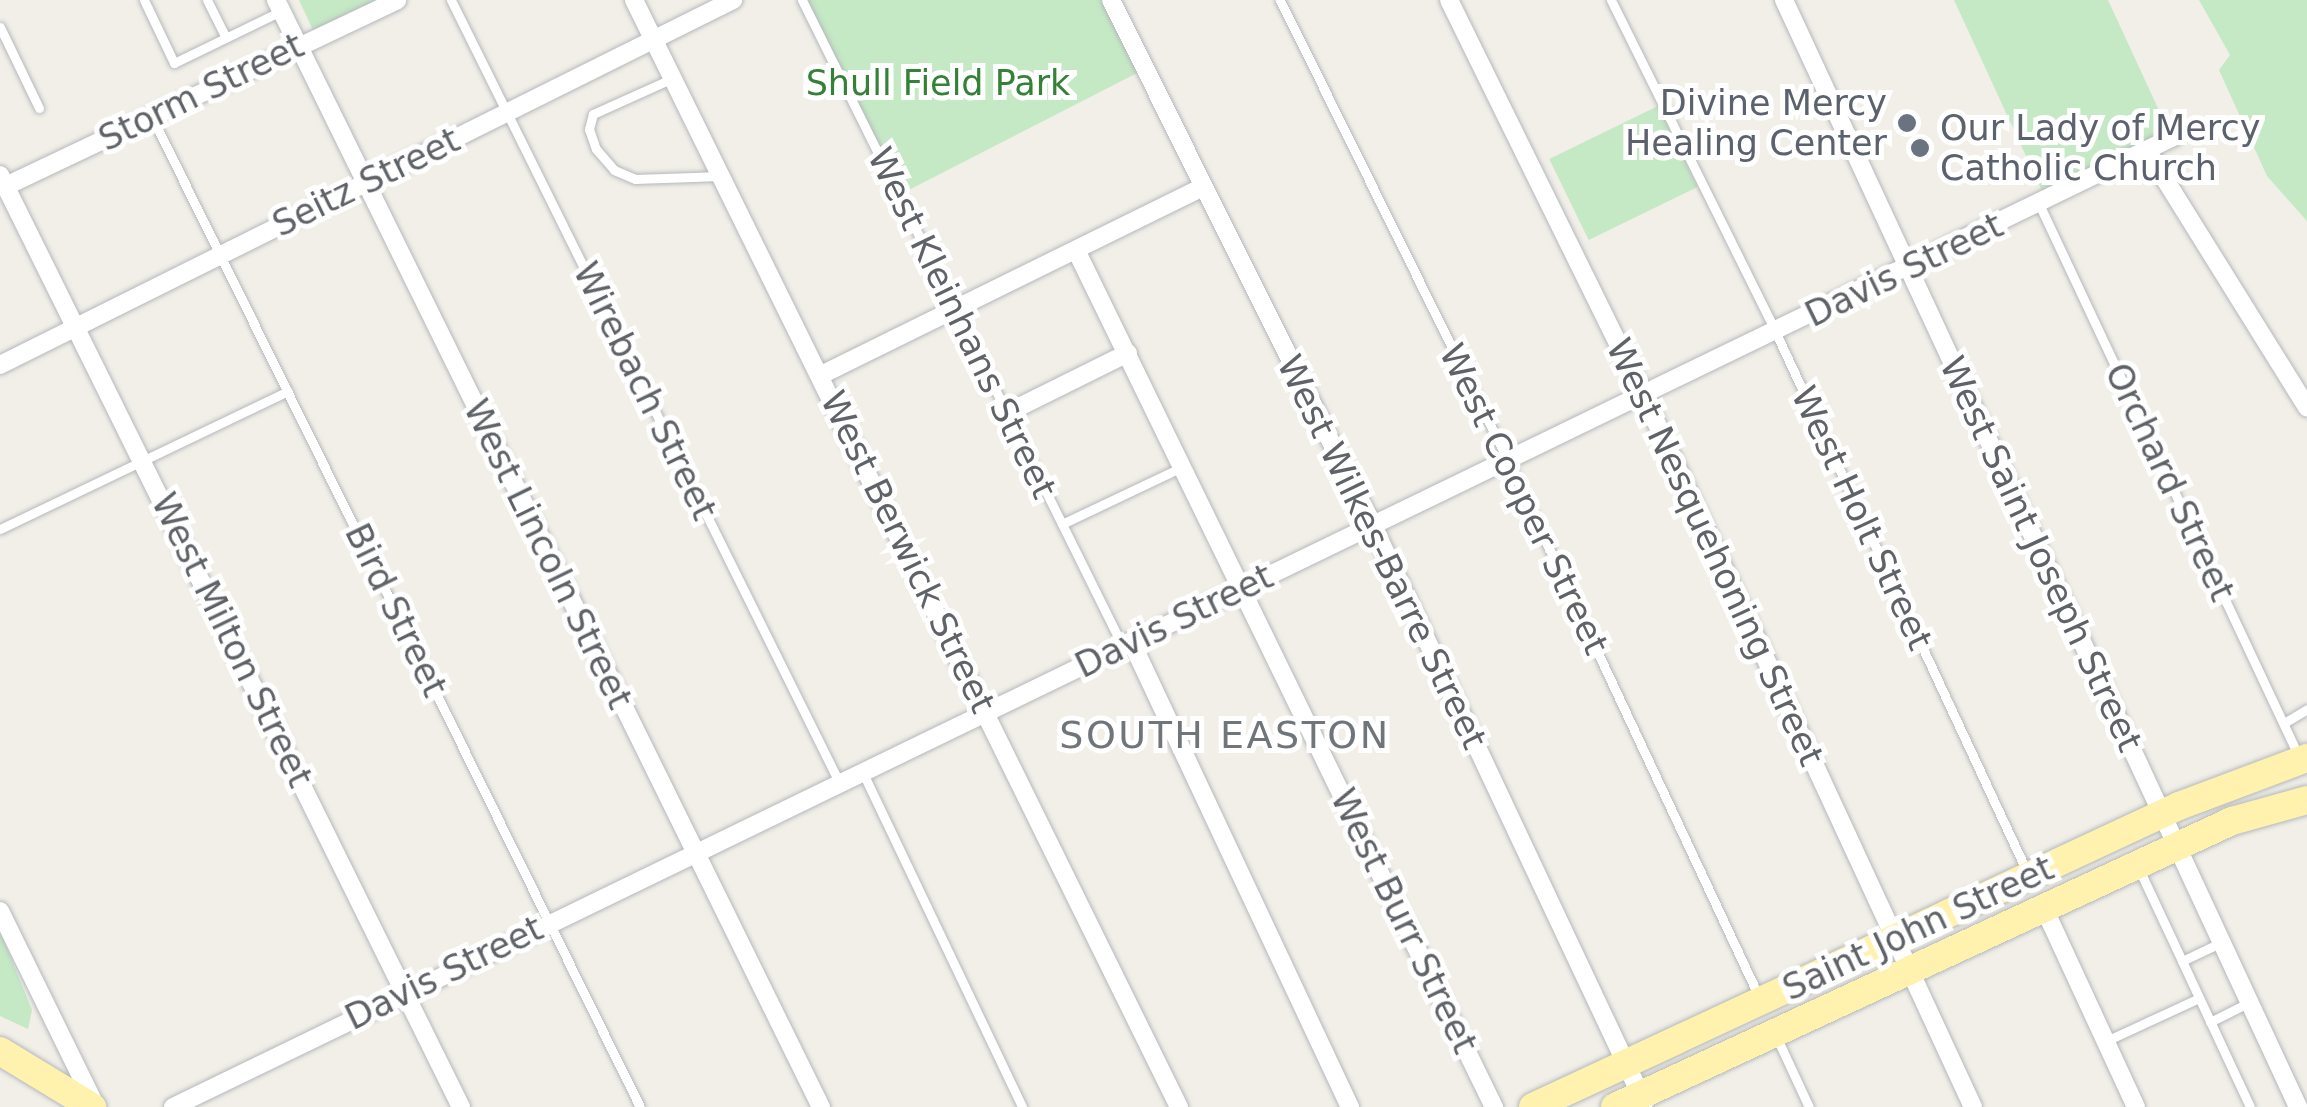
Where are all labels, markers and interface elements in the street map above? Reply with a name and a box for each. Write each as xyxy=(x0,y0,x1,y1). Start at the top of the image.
street label: Storm Street xyxy=(92,24,310,160)
park label: Shull Field Park xyxy=(806,62,1070,104)
place label: Divine Mercy Healing Center xyxy=(1625,82,1887,164)
place label: Our Lady of Mercy Catholic Church xyxy=(1940,107,2260,189)
marker: Divine Mercy Healing Center xyxy=(1896,112,1918,134)
street label: Seitz Street xyxy=(266,119,466,245)
marker: Our Lady of Mercy Catholic Church xyxy=(1909,137,1931,159)
street label: West Kleinhans Street xyxy=(859,141,1065,505)
street label: Davis Street xyxy=(1798,204,2010,336)
street label: Wirebach Street xyxy=(564,255,726,527)
street label: West Nesquehoning Street xyxy=(1597,332,1833,772)
street label: West Cooper Street xyxy=(1431,337,1617,661)
street label: West Wilkes-Barre Street xyxy=(1268,348,1496,756)
street label: West Saint Joseph Street xyxy=(1931,350,2151,758)
street label: Orchard Street xyxy=(2097,356,2243,608)
street label: West Holt Street xyxy=(1783,380,1941,656)
street label: West Berwick Street xyxy=(812,384,1004,720)
street label: West Lincoln Street xyxy=(455,393,641,715)
street label: West Milton Street xyxy=(143,486,321,794)
street label: Bird Street xyxy=(336,517,456,703)
street label: Davis Street xyxy=(1068,555,1280,687)
district label: SOUTH EASTON xyxy=(1059,713,1391,759)
street label: West Burr Street xyxy=(1322,782,1486,1060)
street label: Saint John Street xyxy=(1776,847,2060,1009)
street label: Davis Street xyxy=(338,907,550,1039)

